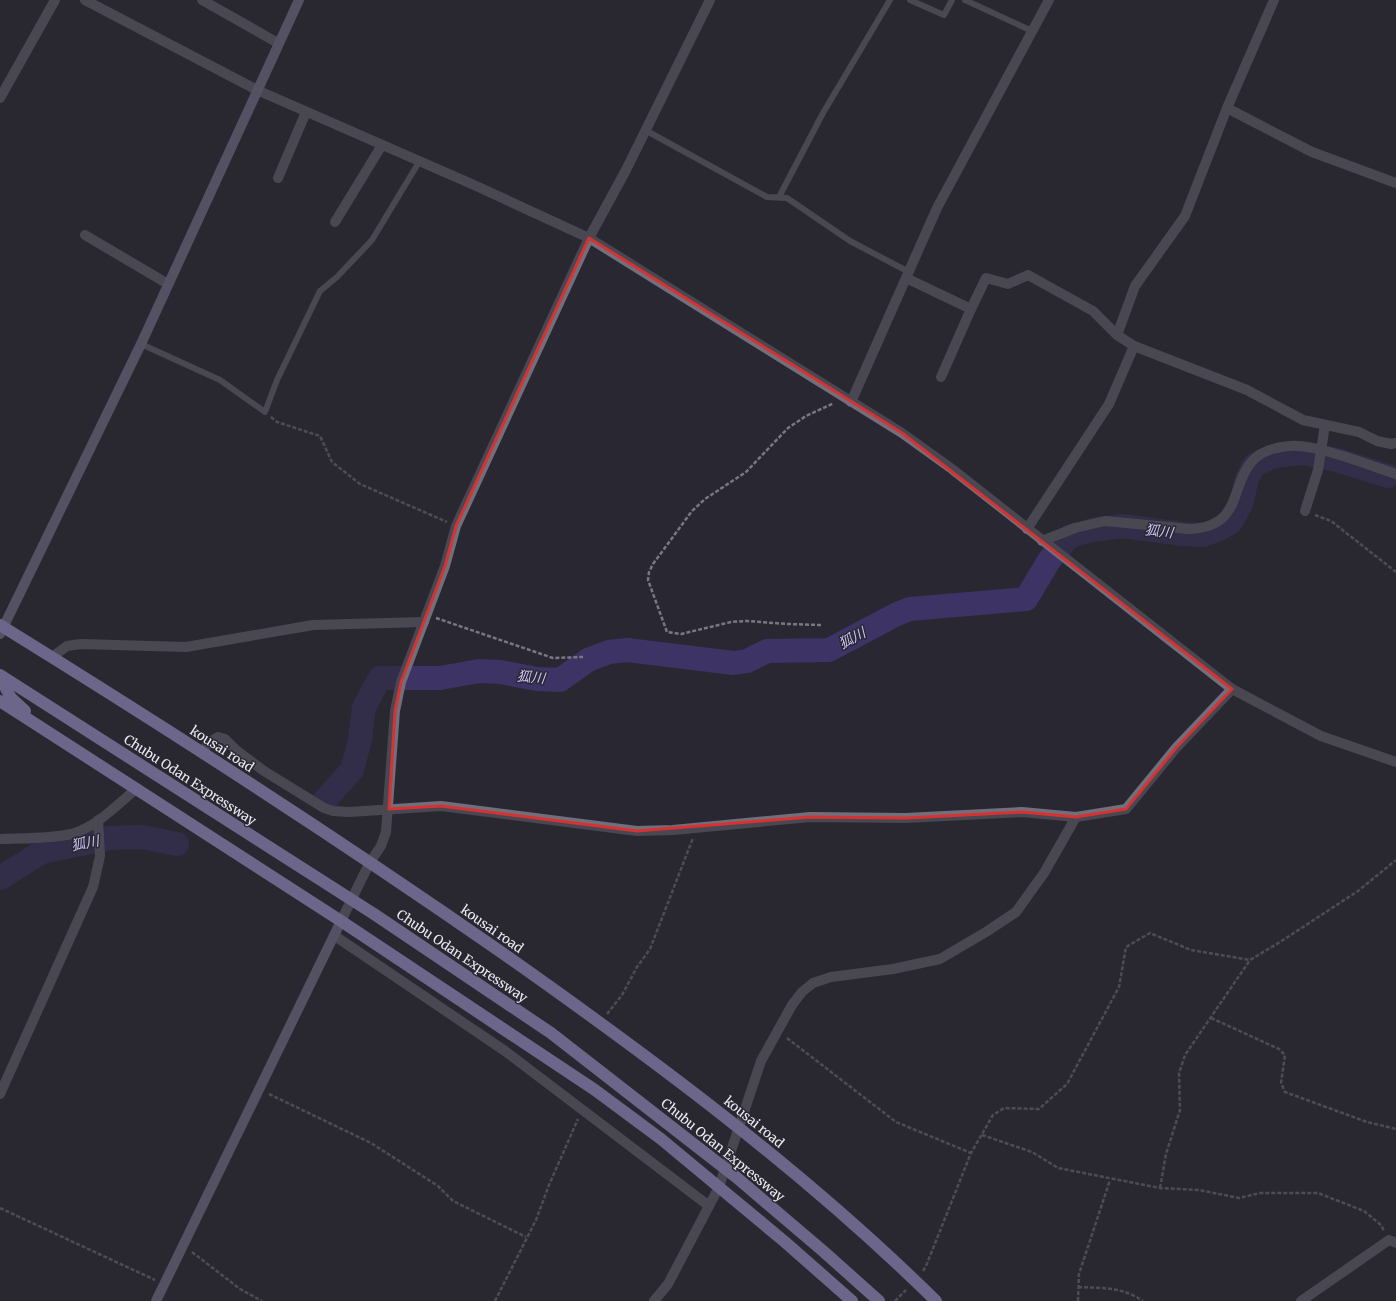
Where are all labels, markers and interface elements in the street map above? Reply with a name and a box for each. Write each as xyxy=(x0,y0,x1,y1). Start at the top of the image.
water label: 狐川 xyxy=(1144,520,1176,542)
water label: 狐川 xyxy=(835,623,870,653)
water label: 狐川 xyxy=(516,667,548,688)
street label: kousai road xyxy=(187,722,257,776)
street label: Chubu Odan Expressway xyxy=(121,731,260,829)
water label: 狐川 xyxy=(70,831,102,855)
street label: kousai road xyxy=(457,901,527,957)
street label: Chubu Odan Expressway xyxy=(393,906,531,1006)
street label: kousai road xyxy=(720,1093,788,1152)
street label: Chubu Odan Expressway xyxy=(658,1095,789,1206)

